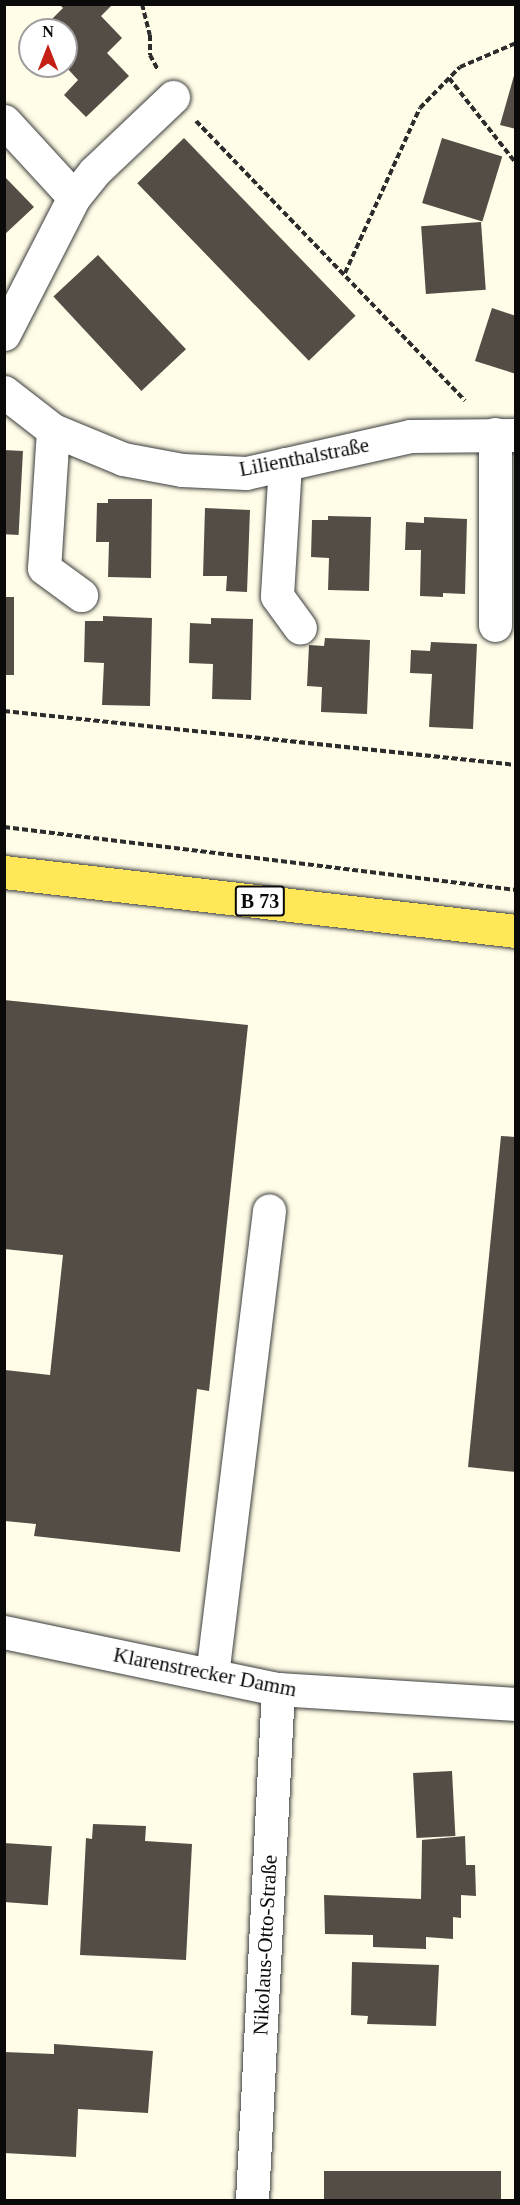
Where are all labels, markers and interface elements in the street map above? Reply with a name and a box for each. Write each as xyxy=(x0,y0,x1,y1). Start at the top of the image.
north arrow xyxy=(18,18,78,78)
text: N xyxy=(42,23,54,40)
street label: Lilienthalstraße xyxy=(237,432,371,482)
road number: B 73 xyxy=(234,884,286,918)
street label: Klarenstrecker Damm xyxy=(111,1642,299,1702)
street label: Nikolaus-Otto-Straße xyxy=(248,1854,282,2036)

